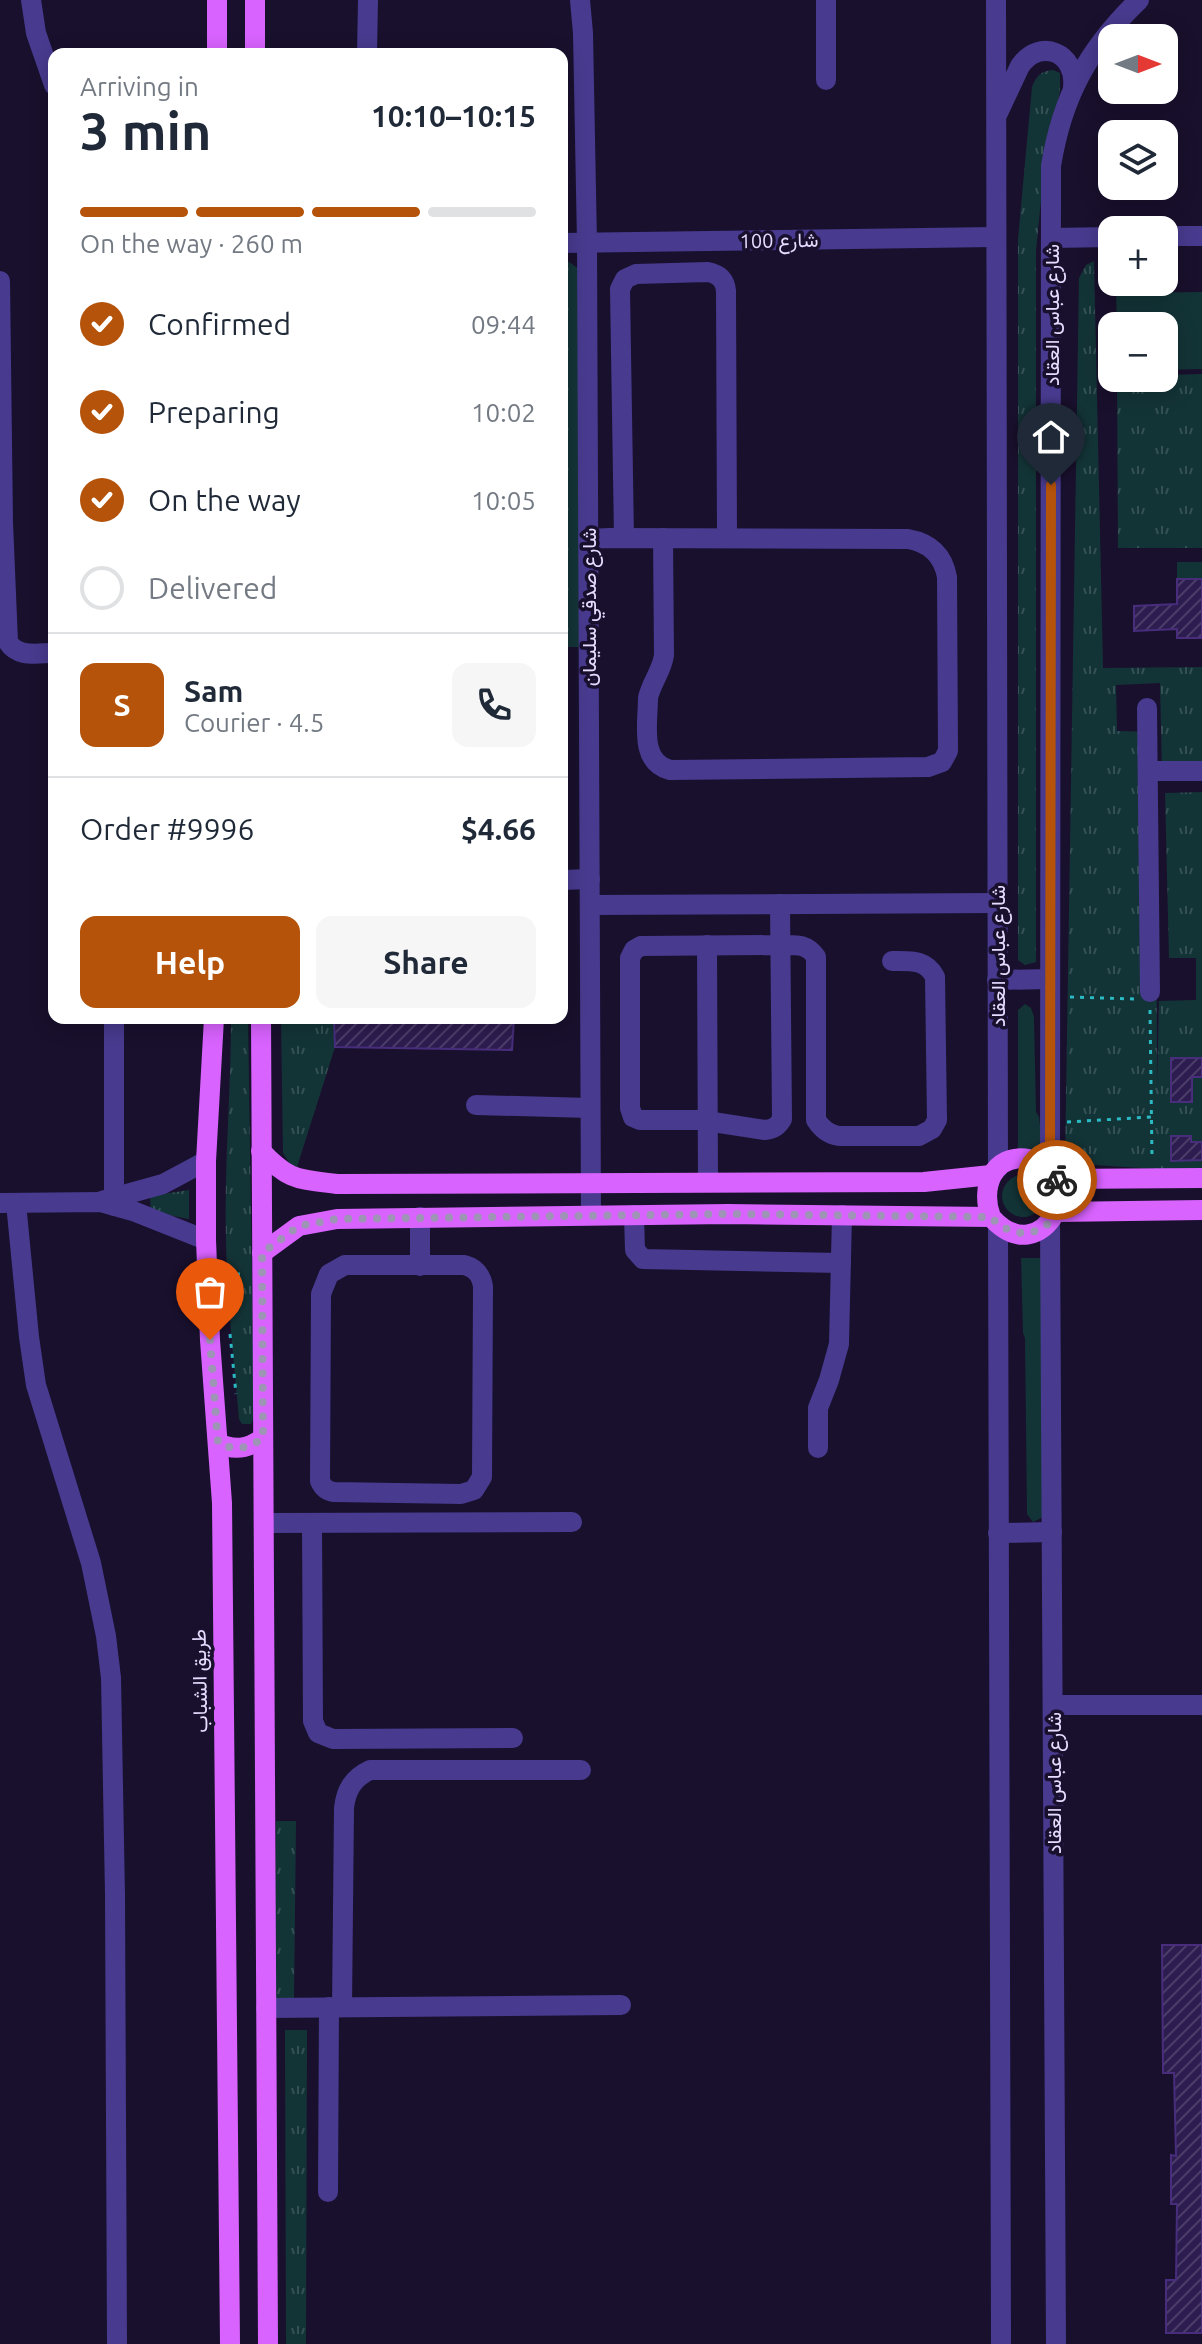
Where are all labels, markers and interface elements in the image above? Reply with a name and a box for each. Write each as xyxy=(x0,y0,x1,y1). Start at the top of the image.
north arrow xyxy=(1098,24,1178,104)
map controls xyxy=(1098,24,1178,392)
text: Arriving in xyxy=(80,72,199,101)
text: 10:10–10:15 xyxy=(371,99,536,133)
text: 3 min xyxy=(80,102,211,160)
button: layers xyxy=(1098,120,1178,200)
button: + xyxy=(1098,216,1178,296)
street label: شارع 100 xyxy=(739,228,819,255)
text: On the way · 260 m xyxy=(80,229,303,258)
street label: شارع عباس العقاد xyxy=(1040,244,1066,386)
icon: check xyxy=(80,302,124,346)
text: Confirmed xyxy=(148,307,291,341)
text: 09:44 xyxy=(471,310,536,339)
button: − xyxy=(1098,312,1178,392)
icon: check xyxy=(80,390,124,434)
text: Preparing xyxy=(148,395,280,429)
text: 10:02 xyxy=(471,398,536,427)
pin xyxy=(1017,403,1085,485)
icon: home xyxy=(1029,415,1073,459)
icon: check xyxy=(80,478,124,522)
text: On the way xyxy=(148,483,301,517)
text: 10:05 xyxy=(471,486,536,515)
street label: شارع صدقي سليمان xyxy=(577,528,606,686)
text: Delivered xyxy=(148,571,277,605)
button: phone xyxy=(452,663,536,747)
text: Sam xyxy=(184,674,243,708)
text: S xyxy=(113,688,131,722)
text: Courier · 4.5 xyxy=(184,708,324,737)
text: Order #9996 xyxy=(80,812,254,846)
text: $4.66 xyxy=(461,812,536,846)
street label: شارع عباس العقاد xyxy=(986,885,1012,1027)
button: Help xyxy=(80,916,300,1008)
button: Share xyxy=(316,916,536,1008)
courier xyxy=(1017,1140,1097,1220)
icon: bike xyxy=(1035,1158,1079,1202)
pin xyxy=(176,1258,244,1340)
icon: bag xyxy=(188,1270,232,1314)
street label: طريق الشباب xyxy=(187,1629,213,1733)
street label: شارع عباس العقاد xyxy=(1042,1712,1068,1854)

